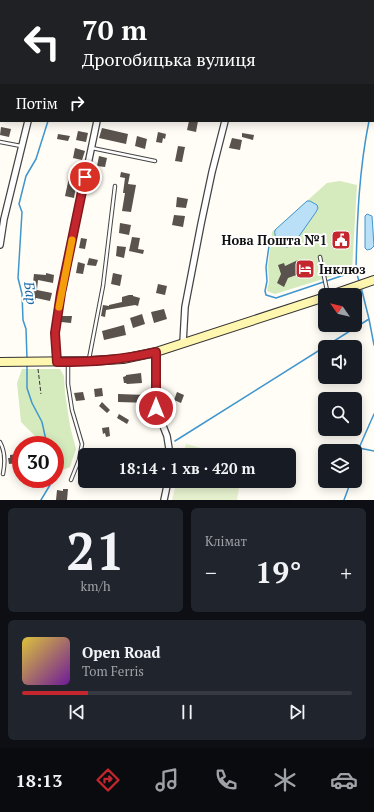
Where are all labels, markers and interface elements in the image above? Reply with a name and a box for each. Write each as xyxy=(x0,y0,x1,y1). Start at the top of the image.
text: 70 m xyxy=(82,11,147,48)
icon: left xyxy=(16,16,68,68)
text: Дрогобицька вулиця xyxy=(82,47,256,71)
icon: right xyxy=(66,92,88,114)
text: Потім xyxy=(16,93,58,113)
pin xyxy=(68,160,102,194)
icon: arrive xyxy=(74,166,96,188)
public building icon: Нова Пошта №1 xyxy=(330,229,352,251)
place label: Нова Пошта №1 xyxy=(221,231,327,249)
hotel icon: Інклюз xyxy=(294,258,316,280)
place label: Інклюз xyxy=(319,260,366,278)
water label: Бар xyxy=(20,279,42,306)
north arrow xyxy=(318,288,362,332)
map controls xyxy=(318,288,362,488)
button: sound xyxy=(318,340,362,384)
position arrow xyxy=(135,387,177,429)
button: search xyxy=(318,392,362,436)
speed limit sign: 30 xyxy=(12,436,64,488)
button: layers xyxy=(318,444,362,488)
text: 18:14 · 1 хв · 420 m xyxy=(119,458,255,478)
text: 21 xyxy=(66,516,125,585)
text: Клімат xyxy=(205,532,247,550)
text: 19° xyxy=(255,552,302,592)
text: − xyxy=(205,558,217,587)
text: + xyxy=(340,558,352,587)
text: km/h xyxy=(80,577,111,595)
text: Open Road xyxy=(82,642,161,662)
text: Tom Ferris xyxy=(82,662,144,680)
icon: previous xyxy=(66,701,88,723)
icon: pause xyxy=(176,701,198,723)
icon: next xyxy=(286,701,308,723)
icon: directions xyxy=(94,766,122,794)
icon: music xyxy=(153,766,181,794)
icon: phone xyxy=(212,766,240,794)
icon: climate xyxy=(271,766,299,794)
icon: car xyxy=(330,766,358,794)
text: 18:13 xyxy=(16,768,62,792)

